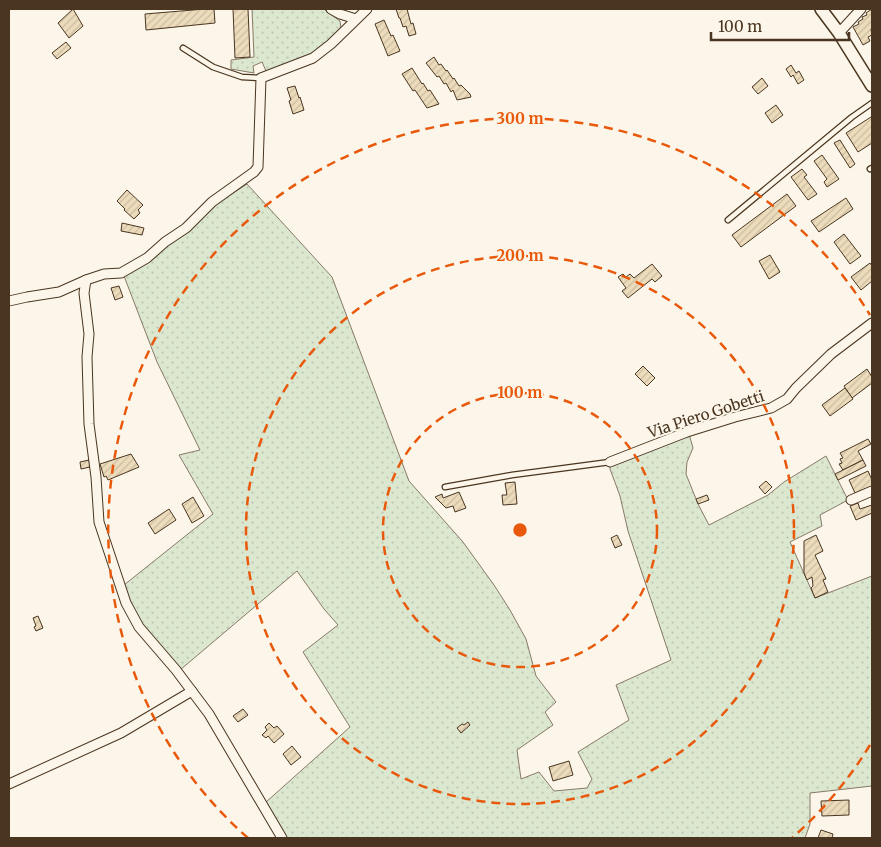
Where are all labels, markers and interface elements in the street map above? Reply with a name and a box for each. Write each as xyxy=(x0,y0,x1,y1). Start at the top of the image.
scale bar xyxy=(711,10,848,42)
text: 100 m xyxy=(718,17,762,36)
text: 300 m xyxy=(496,109,544,128)
text: 200 m xyxy=(496,246,544,265)
text: 100 m xyxy=(498,383,542,402)
street label: Via Piero Gobetti xyxy=(644,386,767,442)
centre of rings xyxy=(511,521,529,539)

